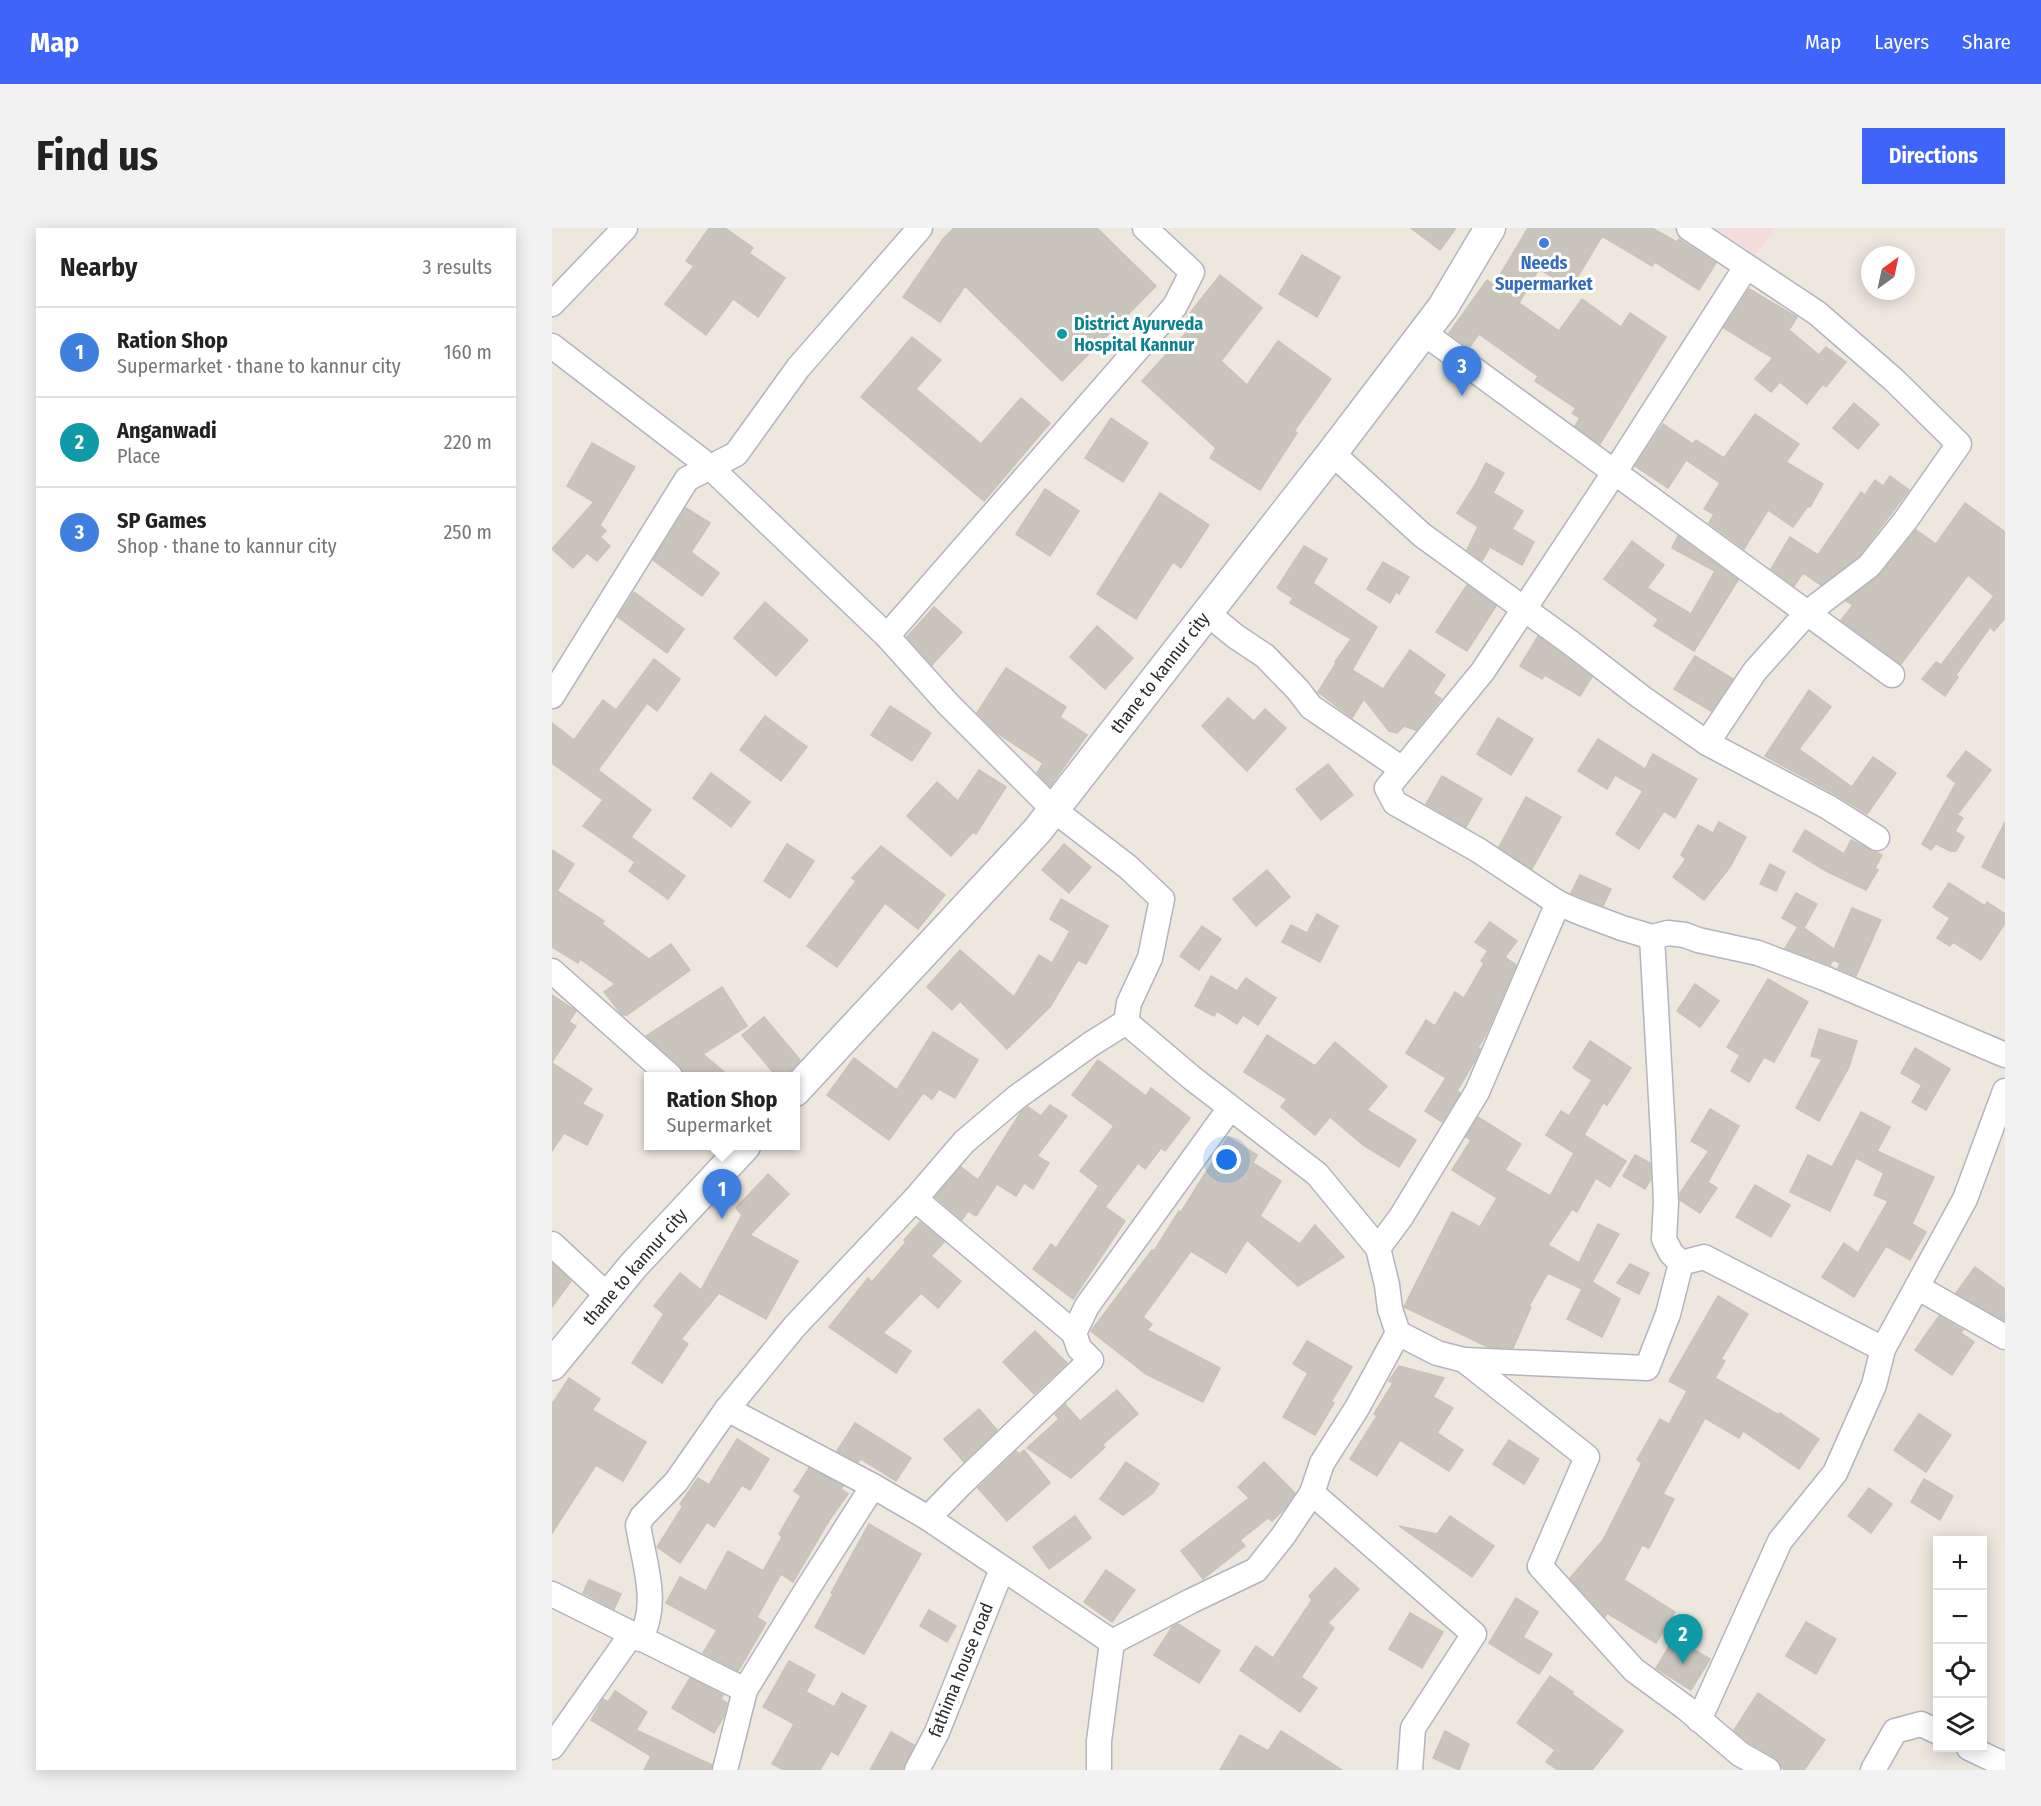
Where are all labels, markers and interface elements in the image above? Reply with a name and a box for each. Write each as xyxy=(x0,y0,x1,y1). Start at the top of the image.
text: Map xyxy=(30,26,79,59)
text: Map xyxy=(1805,29,1841,55)
text: Layers xyxy=(1874,29,1929,55)
text: Share xyxy=(1962,29,2011,55)
button: Directions xyxy=(1862,128,2005,184)
text: Find us xyxy=(36,131,158,181)
marker: Needs Supermarket xyxy=(1537,236,1551,250)
north arrow xyxy=(1861,246,1915,300)
text: Nearby xyxy=(60,252,137,283)
place label: Needs Supermarket xyxy=(1495,252,1594,295)
text: 3 results xyxy=(423,255,492,279)
place label: District Ayurveda Hospital Kannur xyxy=(1074,313,1203,356)
text: Ration Shop xyxy=(117,327,228,354)
marker: District Ayurveda Hospital Kannur xyxy=(1055,327,1069,341)
text: 1 xyxy=(75,340,84,364)
text: 160 m xyxy=(444,340,492,364)
pin: 3 xyxy=(1442,346,1482,396)
text: Supermarket · thane to kannur city xyxy=(117,354,401,378)
text: Anganwadi xyxy=(117,417,217,444)
text: 2 xyxy=(75,430,84,454)
text: 220 m xyxy=(444,430,492,454)
text: Place xyxy=(117,444,160,468)
text: SP Games xyxy=(117,507,206,534)
text: 3 xyxy=(75,520,84,544)
text: 250 m xyxy=(444,520,492,544)
text: Shop · thane to kannur city xyxy=(117,534,337,558)
street label: thane to kannur city xyxy=(1106,608,1214,738)
popup xyxy=(644,1072,800,1150)
text: Ration Shop xyxy=(666,1086,778,1113)
text: Supermarket xyxy=(666,1113,772,1137)
your location xyxy=(1212,1145,1241,1174)
pin: 1 xyxy=(702,1170,742,1219)
street label: thane to kannur city xyxy=(578,1204,692,1330)
map controls xyxy=(1933,1536,1987,1752)
button: + xyxy=(1933,1536,1987,1590)
button: − xyxy=(1933,1590,1987,1644)
street label: fathima house road xyxy=(924,1599,998,1741)
pin: 2 xyxy=(1664,1614,1702,1664)
button: locate xyxy=(1933,1644,1987,1698)
button: layers xyxy=(1933,1698,1987,1752)

